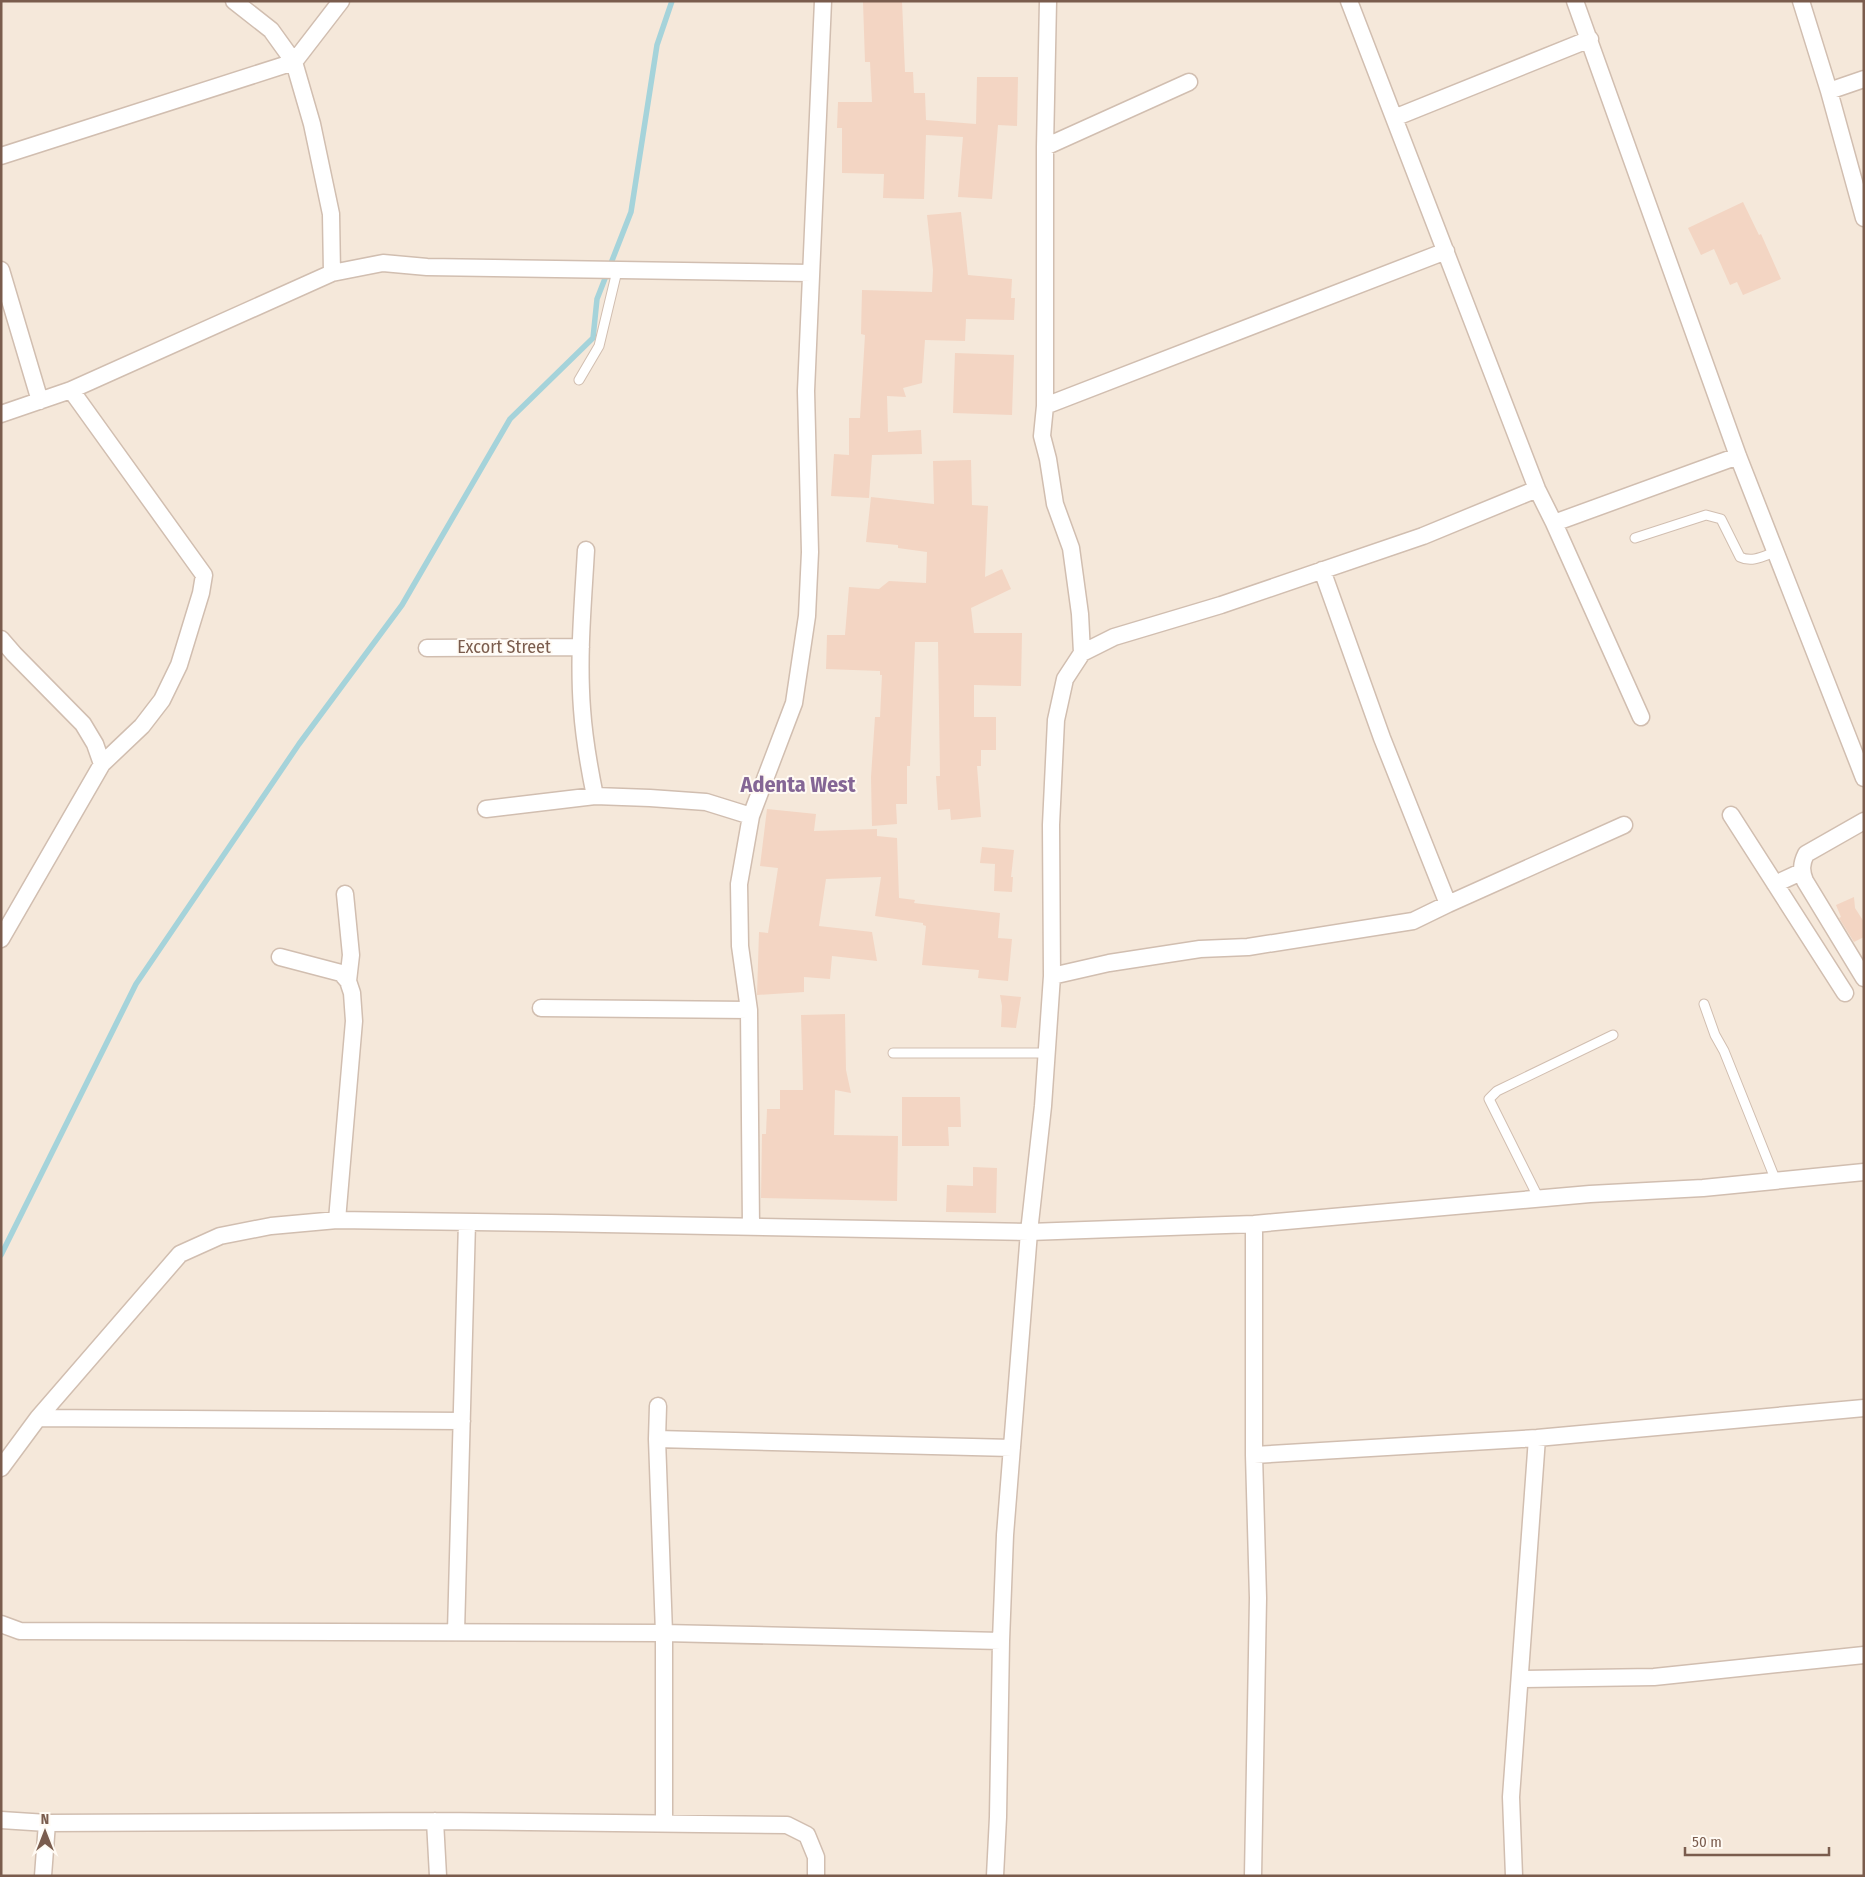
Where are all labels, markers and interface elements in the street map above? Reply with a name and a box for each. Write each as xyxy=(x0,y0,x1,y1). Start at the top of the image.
street label: Excort Street xyxy=(457,636,551,658)
district label: Adenta West xyxy=(740,771,856,798)
north arrow xyxy=(20,1807,70,1857)
text: N xyxy=(41,1811,49,1828)
scale bar xyxy=(1685,1824,1829,1856)
text: 50 m xyxy=(1692,1833,1722,1851)

